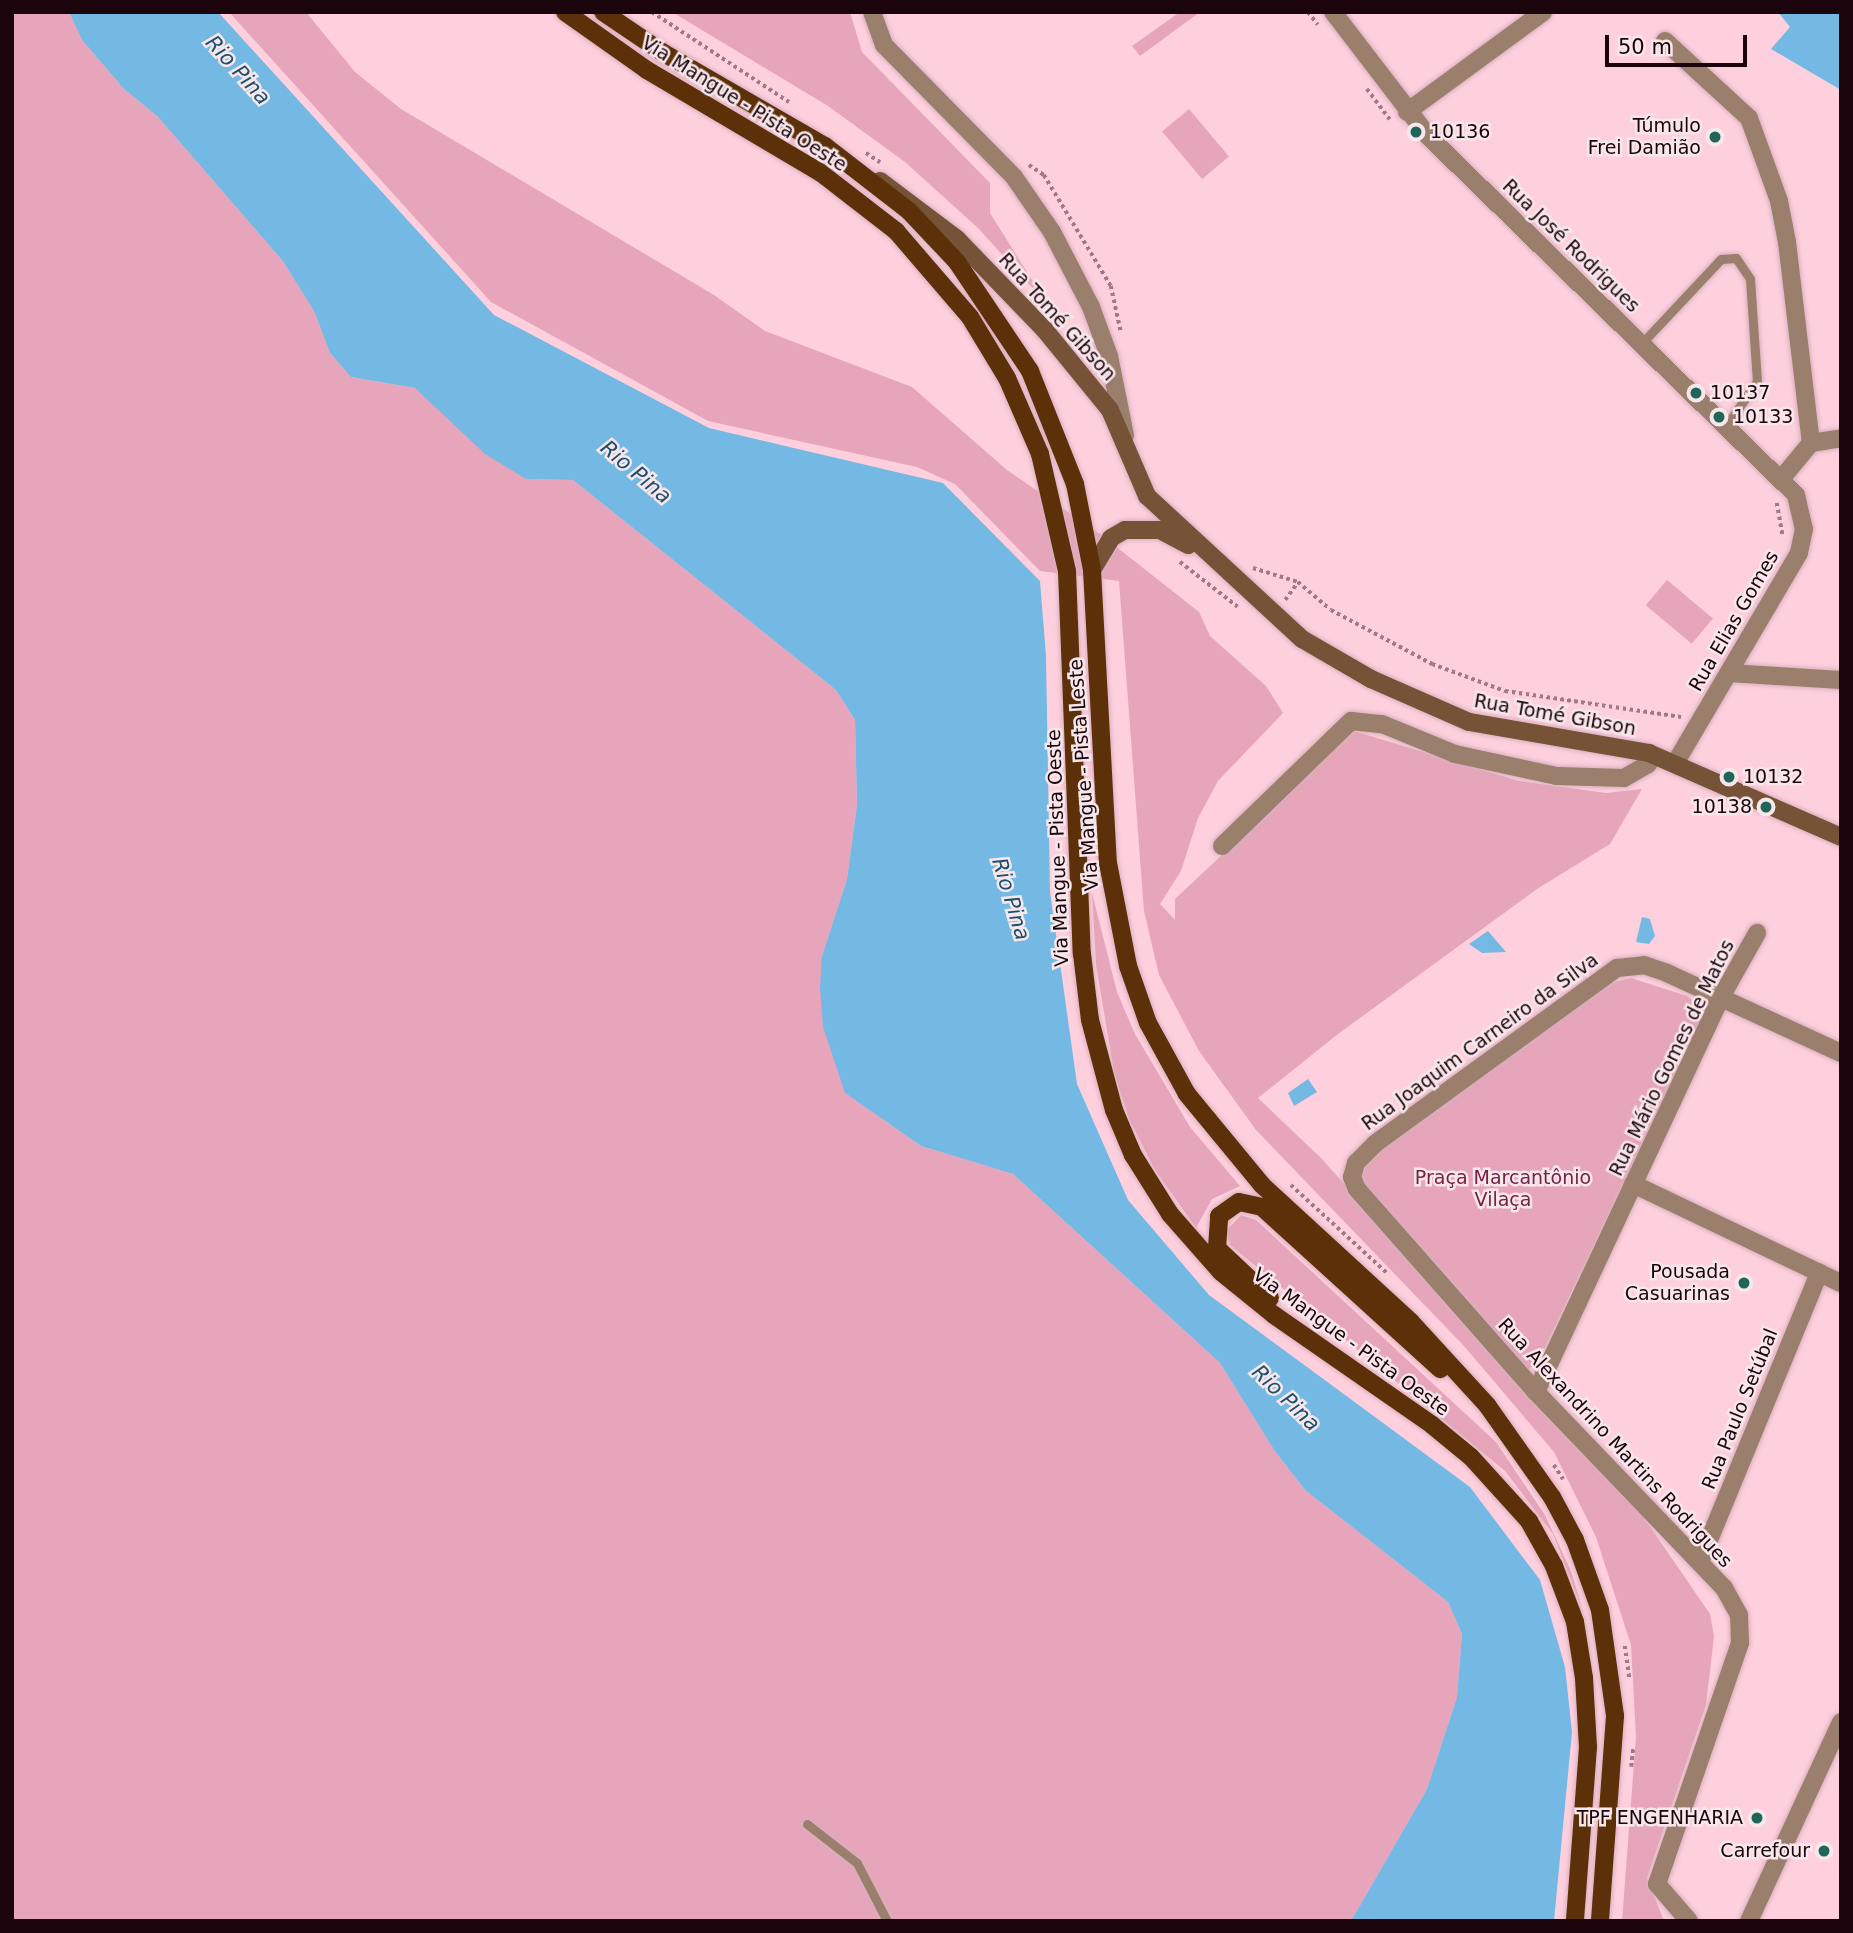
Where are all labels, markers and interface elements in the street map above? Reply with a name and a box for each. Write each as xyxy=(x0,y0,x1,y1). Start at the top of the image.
scale bar xyxy=(1608,21,1750,65)
water label: Rio Pina xyxy=(200,30,276,110)
street label: Via Mangue - Pista Oeste xyxy=(637,31,851,177)
text: 50 m xyxy=(1618,35,1672,59)
place label: Túmulo Frei Damião xyxy=(1588,115,1701,159)
place label: 10136 xyxy=(1430,121,1490,143)
marker: 10136 xyxy=(1408,124,1424,140)
marker: Túmulo Frei Damião xyxy=(1707,129,1723,145)
street label: Rua José Rodrigues xyxy=(1498,175,1644,317)
street label: Rua Tomé Gibson xyxy=(994,248,1120,386)
place label: 10137 xyxy=(1710,382,1770,404)
marker: 10137 xyxy=(1688,385,1704,401)
place label: 10133 xyxy=(1733,406,1793,428)
marker: 10133 xyxy=(1711,409,1727,425)
water label: Rio Pina xyxy=(595,435,677,509)
street label: Rua Elias Gomes xyxy=(1684,547,1784,695)
street label: Via Mangue - Pista Leste xyxy=(1065,658,1103,892)
street label: Rua Tomé Gibson xyxy=(1472,690,1638,740)
street label: Via Mangue - Pista Oeste xyxy=(1042,729,1074,967)
place label: 10132 xyxy=(1743,766,1803,788)
marker: 10132 xyxy=(1721,769,1737,785)
place label: 10138 xyxy=(1692,796,1752,818)
marker: 10138 xyxy=(1758,799,1774,815)
water label: Rio Pina xyxy=(987,855,1035,943)
street label: Rua Mário Gomes de Matos xyxy=(1605,936,1739,1180)
street label: Rua Joaquim Carneiro da Silva xyxy=(1357,949,1603,1135)
park label: Praça Marcantônio Vilaça xyxy=(1415,1167,1591,1211)
place label: Pousada Casuarinas xyxy=(1625,1261,1730,1305)
street label: Via Mangue - Pista Oeste xyxy=(1248,1263,1454,1421)
marker: Pousada Casuarinas xyxy=(1736,1275,1752,1291)
street label: Rua Alexandrino Martins Rodrigues xyxy=(1493,1314,1737,1572)
street label: Rua Paulo Setúbal xyxy=(1697,1325,1783,1493)
water label: Rio Pina xyxy=(1247,1360,1325,1436)
place label: TPF ENGENHARIA xyxy=(1577,1807,1743,1829)
marker: TPF ENGENHARIA xyxy=(1749,1810,1765,1826)
place label: Carrefour xyxy=(1720,1840,1810,1862)
marker: Carrefour xyxy=(1816,1843,1832,1859)

